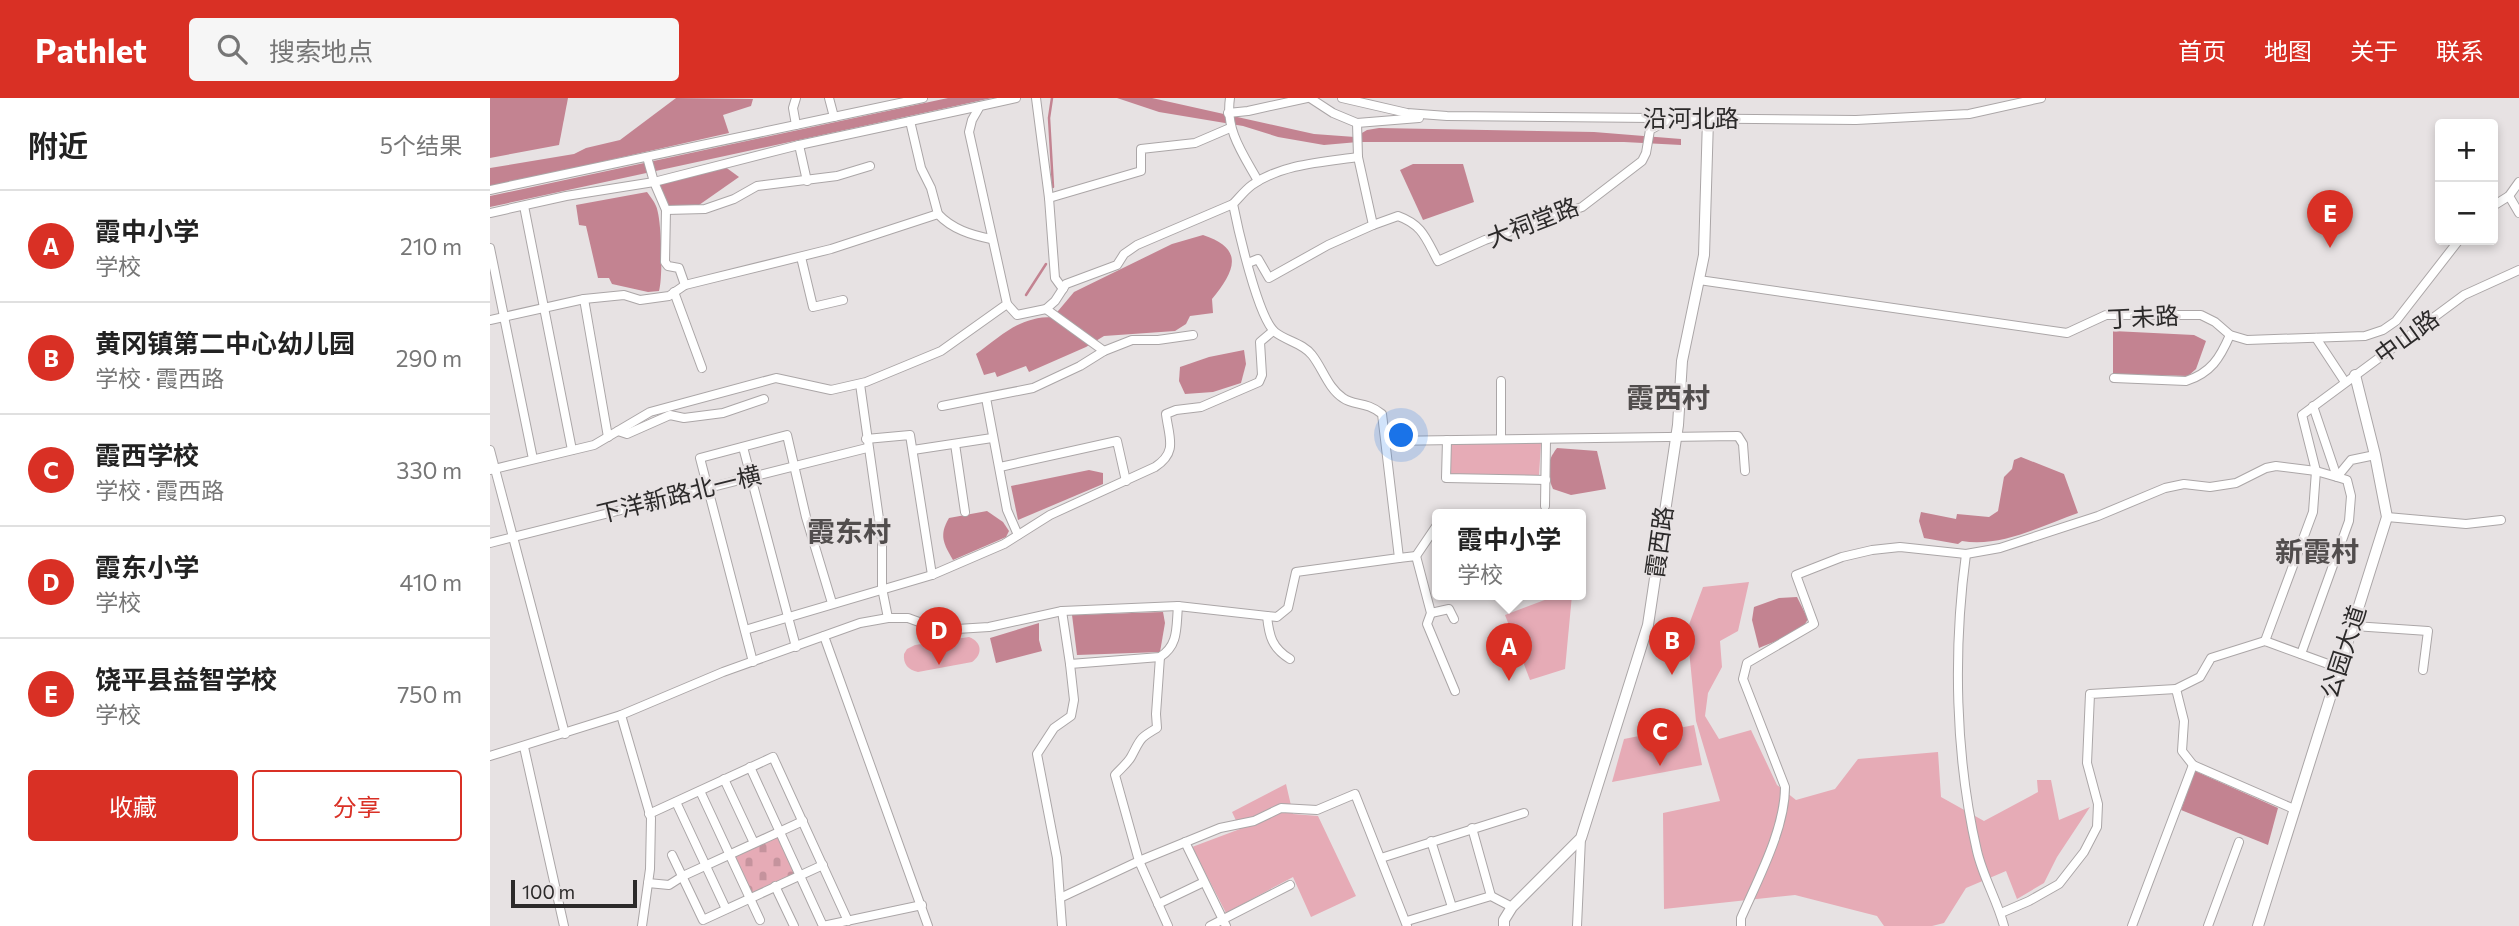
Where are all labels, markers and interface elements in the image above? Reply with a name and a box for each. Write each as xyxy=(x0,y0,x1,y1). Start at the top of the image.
search box xyxy=(189,18,679,81)
text: Pathlet xyxy=(35,29,147,70)
icon: search xyxy=(213,30,251,68)
text: 搜索地点 xyxy=(269,35,373,66)
text: 首页 xyxy=(2178,36,2226,65)
text: 地图 xyxy=(2264,36,2312,65)
text: 关于 xyxy=(2350,36,2398,65)
text: 联系 xyxy=(2436,36,2484,65)
street label: 沿河北路 xyxy=(1643,103,1739,132)
map controls xyxy=(2435,119,2498,245)
button: + xyxy=(2435,119,2498,182)
text: 附近 xyxy=(28,126,88,163)
text: 5个结果 xyxy=(380,131,462,159)
button: − xyxy=(2435,182,2498,245)
pin: E xyxy=(2307,190,2353,248)
street label: 大祠堂路 xyxy=(1482,191,1582,252)
text: 霞中小学 xyxy=(95,215,199,246)
text: A xyxy=(43,232,59,260)
text: 210 m xyxy=(400,232,462,260)
text: 学校 xyxy=(95,252,141,280)
street label: 丁未路 xyxy=(2106,300,2180,333)
street label: 中山路 xyxy=(2368,303,2444,369)
text: 黄冈镇第二中心幼儿园 xyxy=(95,327,355,358)
text: B xyxy=(43,344,59,372)
text: 290 m xyxy=(396,344,462,372)
text: 学校 · 霞西路 xyxy=(95,364,224,392)
district label: 霞西村 xyxy=(1626,380,1710,414)
your location xyxy=(1384,418,1418,452)
text: 霞西学校 xyxy=(95,439,199,470)
text: C xyxy=(43,456,59,484)
text: 330 m xyxy=(396,456,462,484)
street label: 下洋新路北一横 xyxy=(594,459,764,528)
text: 学校 · 霞西路 xyxy=(95,476,224,504)
street label: 霞西路 xyxy=(1639,504,1678,579)
popup xyxy=(1432,509,1586,600)
district label: 霞东村 xyxy=(807,514,891,548)
text: 霞中小学 xyxy=(1457,523,1561,554)
district label: 新霞村 xyxy=(2275,534,2359,568)
text: 霞东小学 xyxy=(95,551,199,582)
text: 学校 xyxy=(1457,560,1503,588)
text: D xyxy=(43,568,59,596)
text: 410 m xyxy=(400,568,462,596)
text: 学校 xyxy=(95,588,141,616)
street label: 公园大道 xyxy=(2314,601,2371,702)
pin: D xyxy=(916,607,962,665)
pin: B xyxy=(1649,617,1695,675)
pin: A xyxy=(1486,623,1532,681)
text: 饶平县益智学校 xyxy=(95,663,277,694)
text: E xyxy=(44,680,58,708)
text: 750 m xyxy=(397,680,462,708)
text: 学校 xyxy=(95,700,141,728)
pin: C xyxy=(1637,708,1683,766)
button: 收藏 xyxy=(28,770,238,841)
button: 分享 xyxy=(252,770,462,841)
scale bar xyxy=(511,877,637,909)
text: 100 m xyxy=(522,880,575,903)

